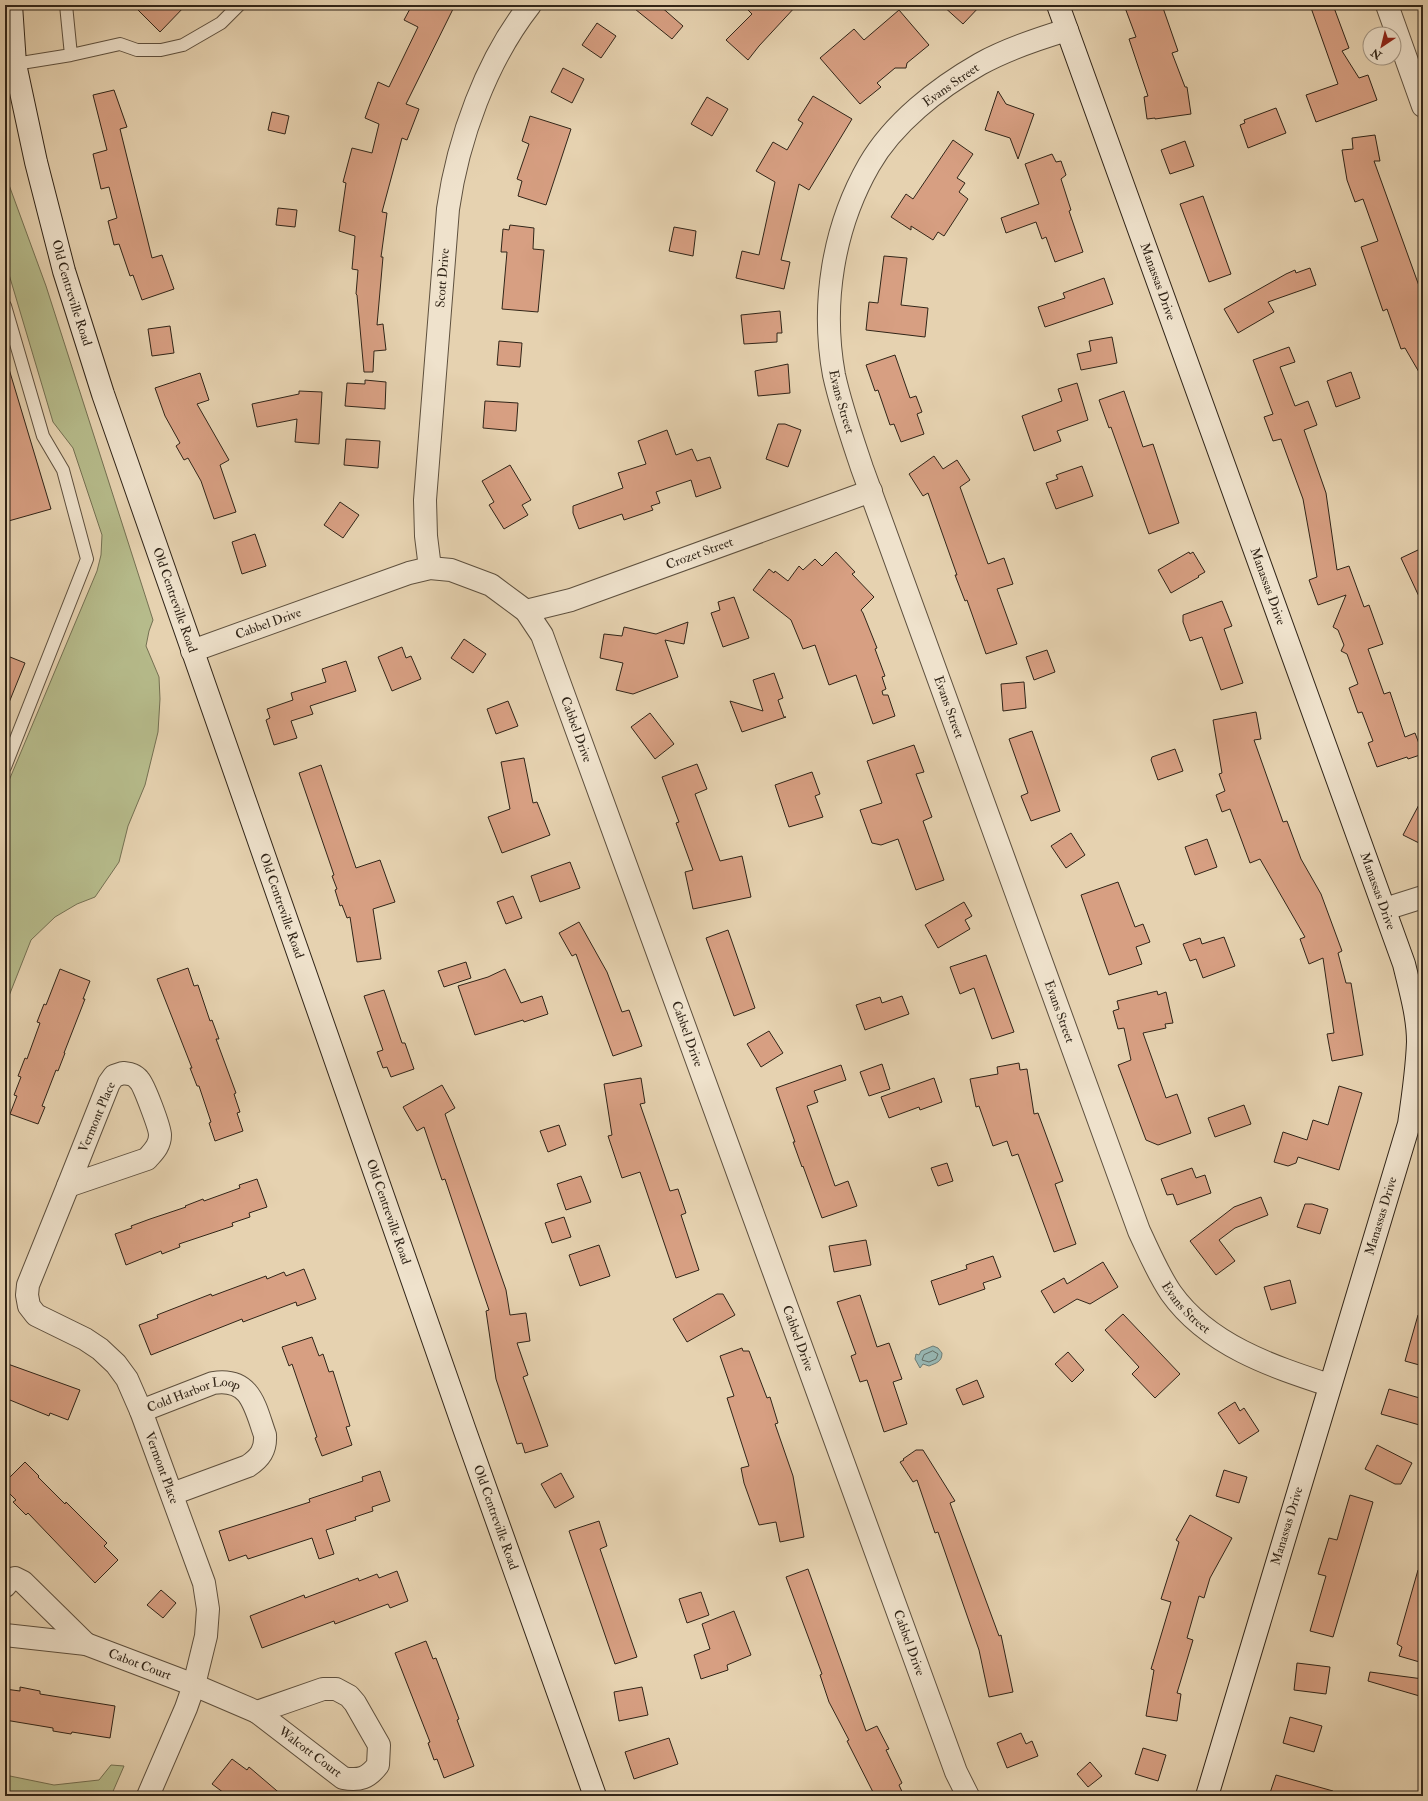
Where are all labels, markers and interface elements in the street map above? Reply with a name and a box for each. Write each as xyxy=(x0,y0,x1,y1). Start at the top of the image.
north arrow xyxy=(1362,26,1402,66)
text: N xyxy=(1368,45,1385,63)
street label: Evans Street xyxy=(920,60,982,110)
street label: Old Centreville Road xyxy=(48,238,95,349)
street label: Manassas Drive xyxy=(1136,241,1179,323)
street label: Scott Drive xyxy=(432,247,453,308)
street label: Evans Street xyxy=(825,369,858,435)
street label: Crozet Street xyxy=(664,534,735,573)
street label: Old Centreville Road xyxy=(149,545,201,655)
street label: Manassas Drive xyxy=(1246,545,1289,628)
street label: Cabbel Drive xyxy=(233,604,304,643)
street label: Evans Street xyxy=(930,674,967,741)
street label: Cabbel Drive xyxy=(557,694,596,765)
street label: Manassas Drive xyxy=(1356,850,1399,933)
street label: Old Centreville Road xyxy=(256,851,308,961)
street label: Evans Street xyxy=(1041,978,1078,1045)
street label: Cabbel Drive xyxy=(668,999,707,1070)
street label: Vermont Place xyxy=(75,1079,119,1155)
street label: Old Centreville Road xyxy=(363,1157,414,1267)
street label: Manassas Drive xyxy=(1361,1174,1401,1257)
street label: Evans Street xyxy=(1158,1279,1213,1337)
street label: Cabbel Drive xyxy=(779,1303,818,1374)
street label: Cold Harbor Loop xyxy=(145,1374,244,1416)
street label: Vermont Place xyxy=(141,1430,182,1506)
street label: Old Centreville Road xyxy=(470,1463,522,1573)
street label: Manassas Drive xyxy=(1267,1484,1307,1567)
street label: Cabbel Drive xyxy=(890,1608,928,1678)
street label: Cabot Court xyxy=(106,1645,173,1684)
street label: Walcott Court xyxy=(274,1722,345,1781)

